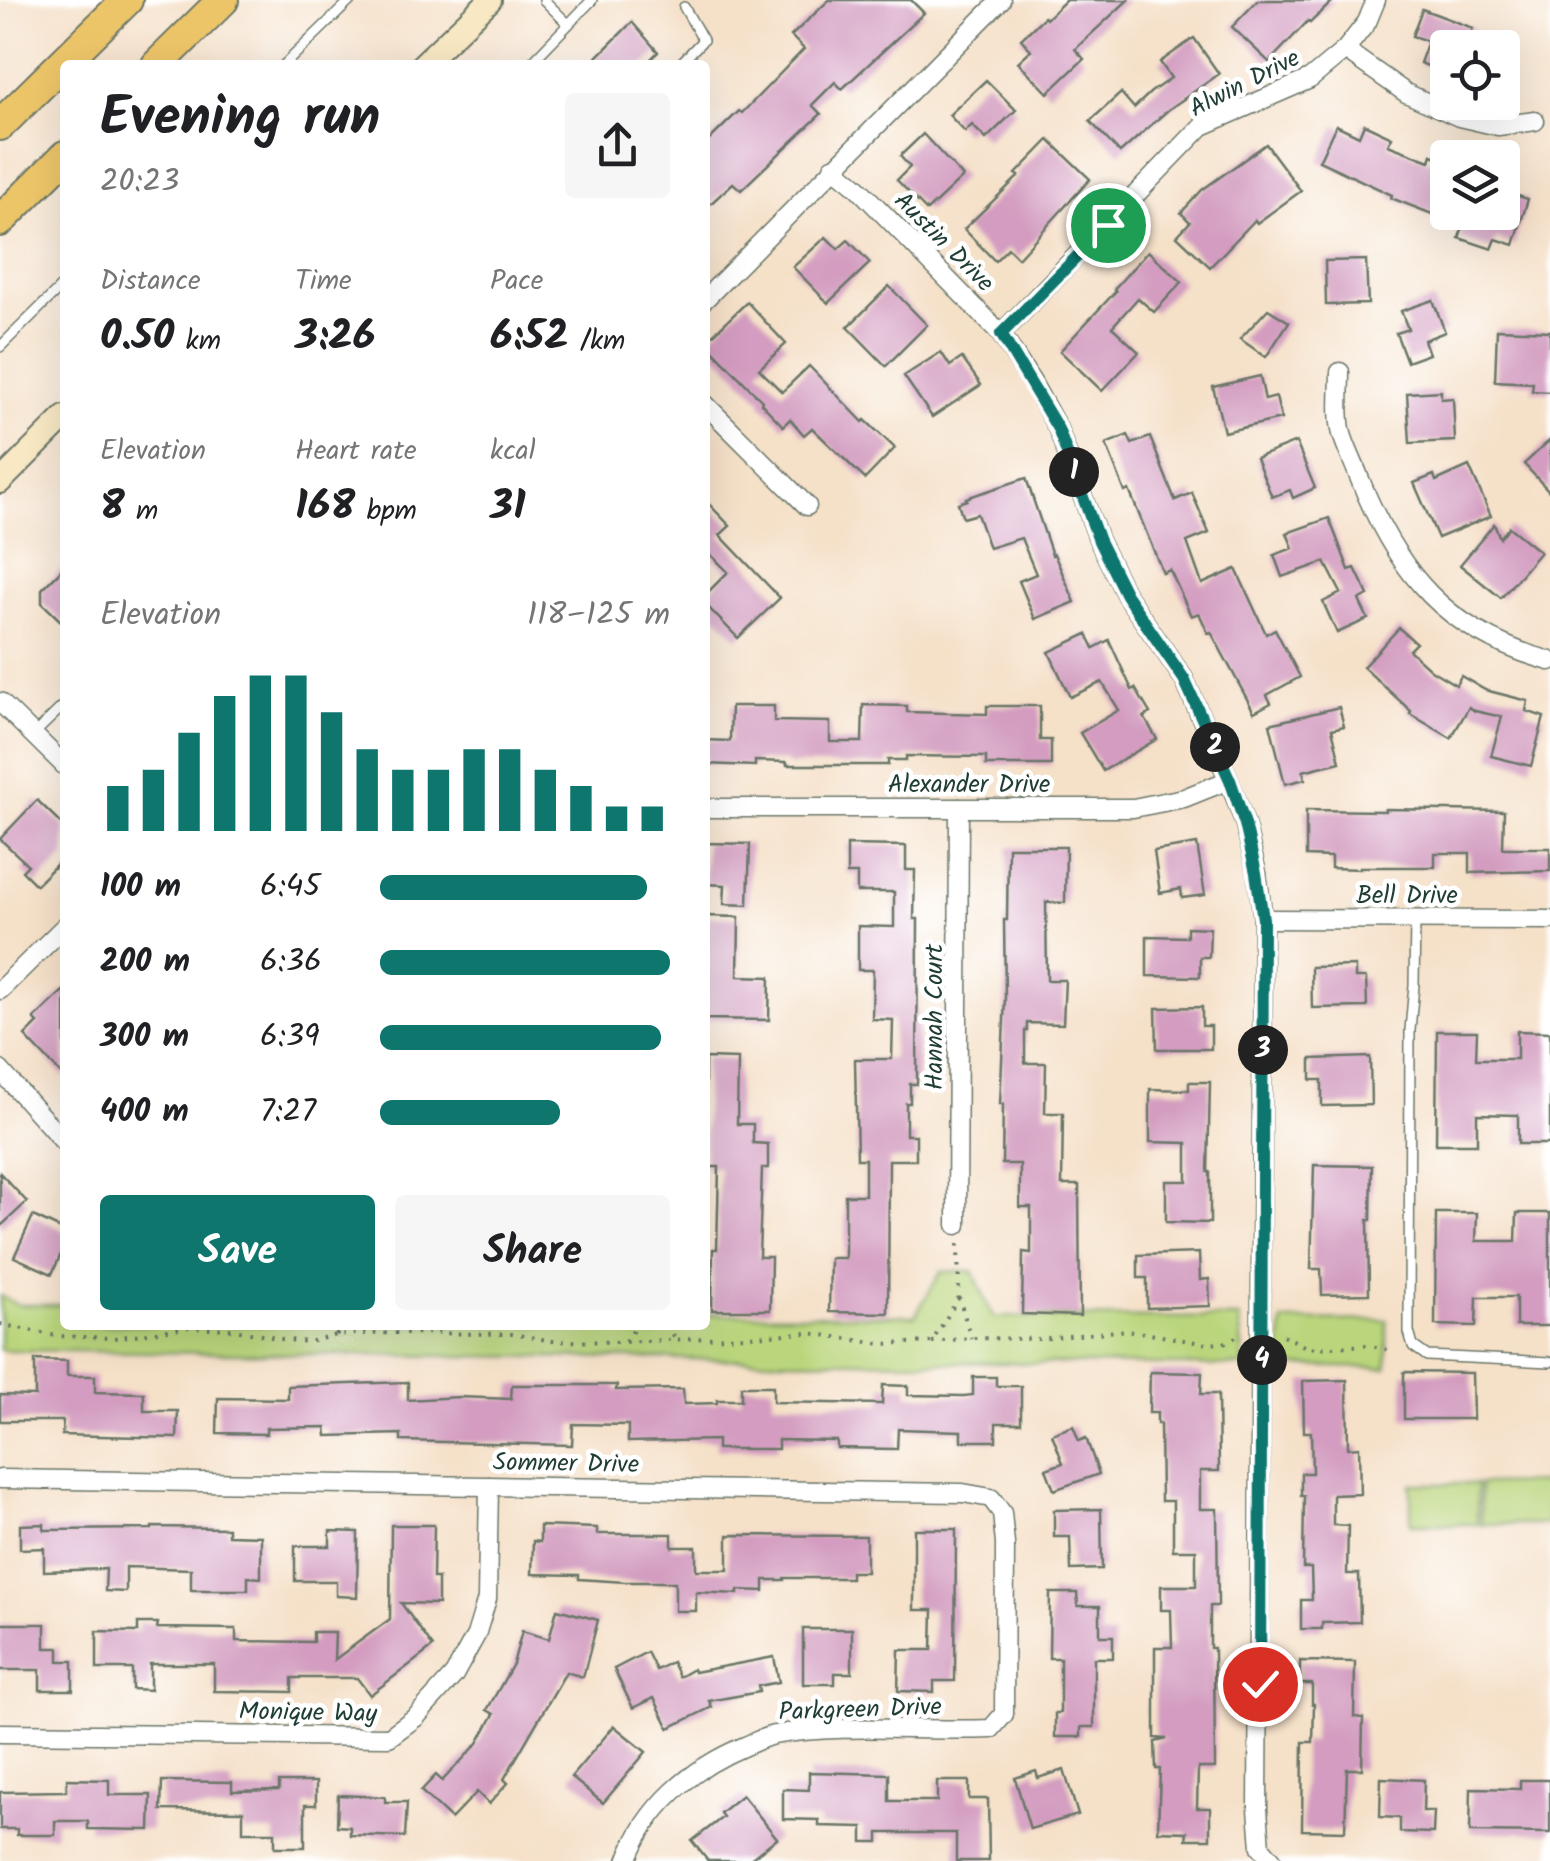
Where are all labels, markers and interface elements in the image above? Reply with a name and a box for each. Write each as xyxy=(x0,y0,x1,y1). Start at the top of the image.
map controls xyxy=(1430,30,1520,230)
button: locate xyxy=(1430,30,1520,120)
street label: Alwin Drive xyxy=(1183,39,1307,129)
text: Evening run xyxy=(100,76,380,163)
button: share xyxy=(565,93,670,198)
button: layers xyxy=(1430,140,1520,230)
text: 20:23 xyxy=(100,157,179,208)
street label: Austin Drive xyxy=(884,183,1003,302)
pin xyxy=(1066,183,1151,268)
icon: arrive xyxy=(1081,198,1136,253)
text: Distance xyxy=(100,259,201,304)
text: Time xyxy=(295,259,352,304)
text: Pace xyxy=(490,259,543,304)
text: 0.50 xyxy=(100,304,174,371)
text: 3:26 xyxy=(295,304,376,371)
text: 6:52 xyxy=(490,304,569,371)
text: km xyxy=(174,319,221,364)
text: /km xyxy=(569,319,625,364)
text: Elevation xyxy=(100,429,206,474)
text: Heart rate xyxy=(295,429,417,474)
text: kcal xyxy=(490,429,536,474)
pin: 1 xyxy=(1049,447,1099,497)
text: 1 xyxy=(1070,449,1078,494)
text: 8 xyxy=(100,474,125,541)
text: 168 xyxy=(295,474,355,541)
text: 31 xyxy=(490,474,526,541)
text: m xyxy=(125,489,158,534)
text: bpm xyxy=(355,489,417,534)
text: Elevation xyxy=(100,590,221,641)
text: 118–125 m xyxy=(527,590,670,641)
pin: 2 xyxy=(1190,722,1240,772)
text: 2 xyxy=(1207,724,1223,769)
street label: Alexander Drive xyxy=(888,765,1050,805)
text: 100 m xyxy=(100,862,181,913)
text: 6:45 xyxy=(260,862,320,913)
street label: Bell Drive xyxy=(1356,876,1458,916)
text: 200 m xyxy=(100,937,190,988)
text: 6:36 xyxy=(260,937,322,988)
street label: Hannah Court xyxy=(915,943,955,1090)
text: 300 m xyxy=(100,1012,189,1063)
text: 6:39 xyxy=(260,1012,320,1063)
pin: 3 xyxy=(1238,1025,1288,1075)
text: 3 xyxy=(1255,1027,1271,1072)
text: 400 m xyxy=(100,1087,189,1138)
text: 7:27 xyxy=(260,1087,316,1138)
button: Save xyxy=(100,1195,375,1310)
button: Share xyxy=(395,1195,670,1310)
pin: 4 xyxy=(1237,1335,1287,1385)
text: 4 xyxy=(1254,1337,1270,1382)
street label: Sommer Drive xyxy=(493,1443,639,1485)
pin xyxy=(1218,1642,1303,1727)
icon: check xyxy=(1233,1657,1288,1712)
street label: Parkgreen Drive xyxy=(778,1687,942,1733)
street label: Monique Way xyxy=(238,1692,378,1734)

